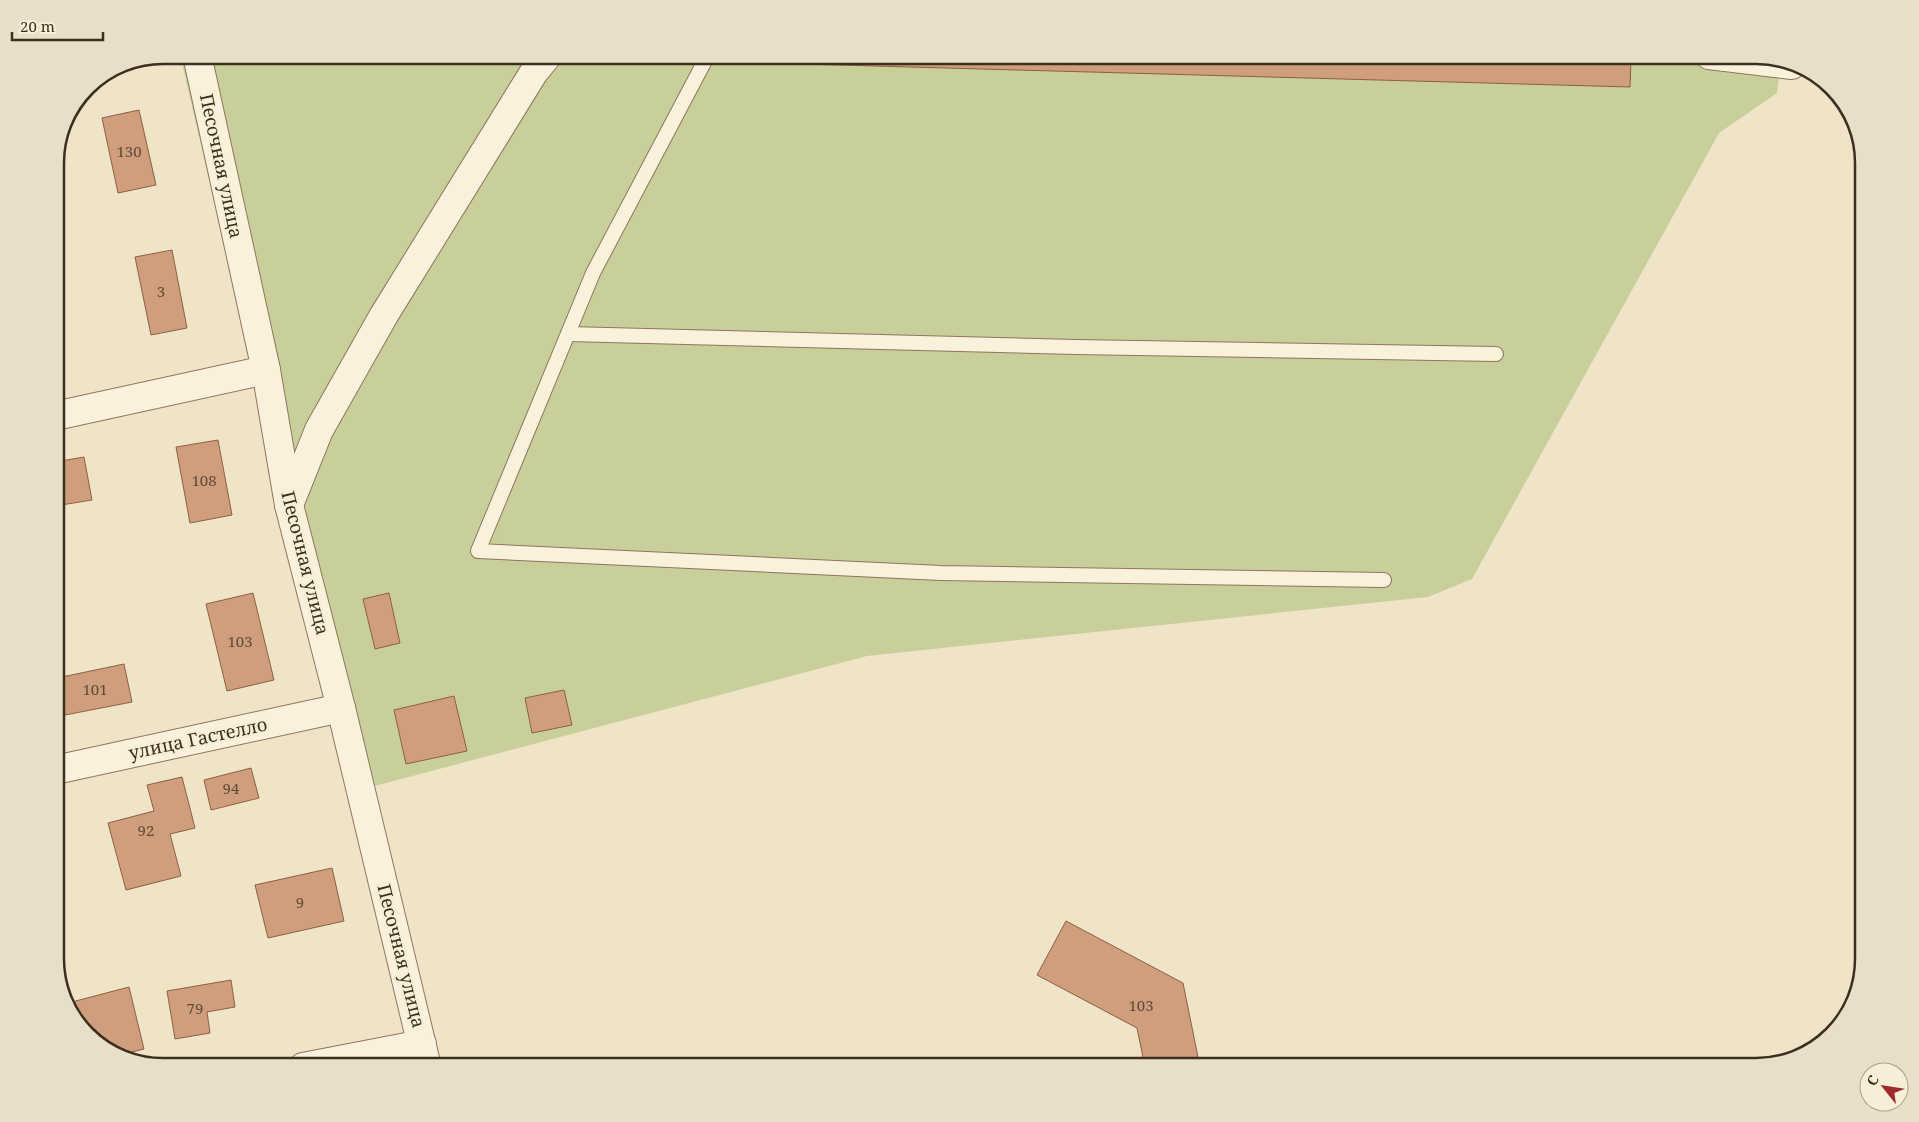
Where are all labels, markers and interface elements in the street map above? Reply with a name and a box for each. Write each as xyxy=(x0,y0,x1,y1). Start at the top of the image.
scale bar xyxy=(12,10,104,42)
text: 20 m xyxy=(20,16,55,36)
street label: Песочная улица xyxy=(195,91,249,240)
house number: 130 xyxy=(116,141,142,161)
house number: 3 xyxy=(157,281,165,301)
house number: 108 xyxy=(191,470,217,490)
street label: Песочная улица xyxy=(277,488,335,637)
house number: 103 xyxy=(227,631,253,651)
house number: 101 xyxy=(82,679,108,699)
street label: улица Гастелло xyxy=(126,712,269,764)
house number: 94 xyxy=(223,778,240,798)
house number: 92 xyxy=(138,820,154,840)
street label: Песочная улица xyxy=(373,881,431,1030)
house number: 9 xyxy=(296,892,304,912)
house number: 103 xyxy=(1128,995,1154,1015)
house number: 79 xyxy=(187,998,203,1018)
north arrow xyxy=(1859,1062,1909,1112)
text: С xyxy=(1862,1072,1883,1089)

